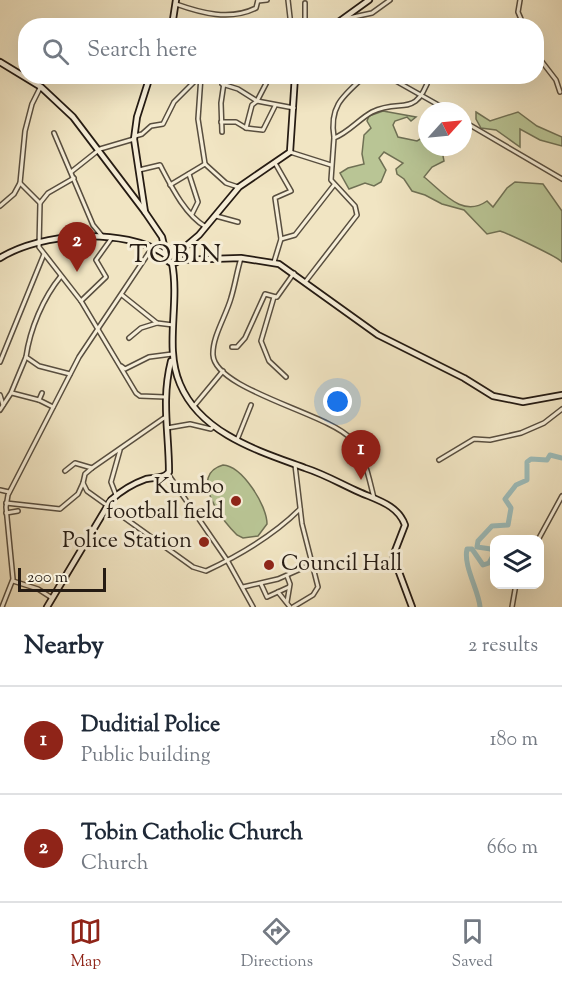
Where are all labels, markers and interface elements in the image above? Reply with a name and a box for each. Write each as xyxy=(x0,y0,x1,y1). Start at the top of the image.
search box xyxy=(18,18,544,84)
icon: search xyxy=(39,35,72,68)
text: Search here xyxy=(87,35,197,67)
north arrow xyxy=(418,102,472,156)
pin: 2 xyxy=(58,222,97,272)
district label: TOBIN xyxy=(129,237,223,274)
your location xyxy=(323,387,352,416)
pin: 1 xyxy=(342,430,380,480)
place label: Kumbo football field xyxy=(106,472,224,529)
marker: Kumbo football field xyxy=(229,494,243,508)
place label: Police Station xyxy=(62,526,192,558)
marker: Police Station xyxy=(197,535,211,549)
map controls xyxy=(490,535,544,589)
button: layers xyxy=(490,535,544,589)
place label: Council Hall xyxy=(281,549,402,581)
marker: Council Hall xyxy=(262,558,276,572)
scale bar xyxy=(18,565,106,592)
text: 200 m xyxy=(27,567,68,590)
text: Nearby xyxy=(24,628,104,665)
text: 2 results xyxy=(468,632,538,661)
text: Duditial Police xyxy=(81,710,220,742)
text: 1 xyxy=(40,726,47,755)
text: 180 m xyxy=(490,726,538,755)
text: Public building xyxy=(81,742,211,771)
text: Tobin Catholic Church xyxy=(81,818,303,850)
text: 2 xyxy=(39,834,48,863)
text: 660 m xyxy=(487,834,538,863)
text: Church xyxy=(81,850,148,879)
tab: Map xyxy=(69,915,102,974)
tab: Directions xyxy=(241,915,313,974)
tab: Saved xyxy=(452,915,493,974)

